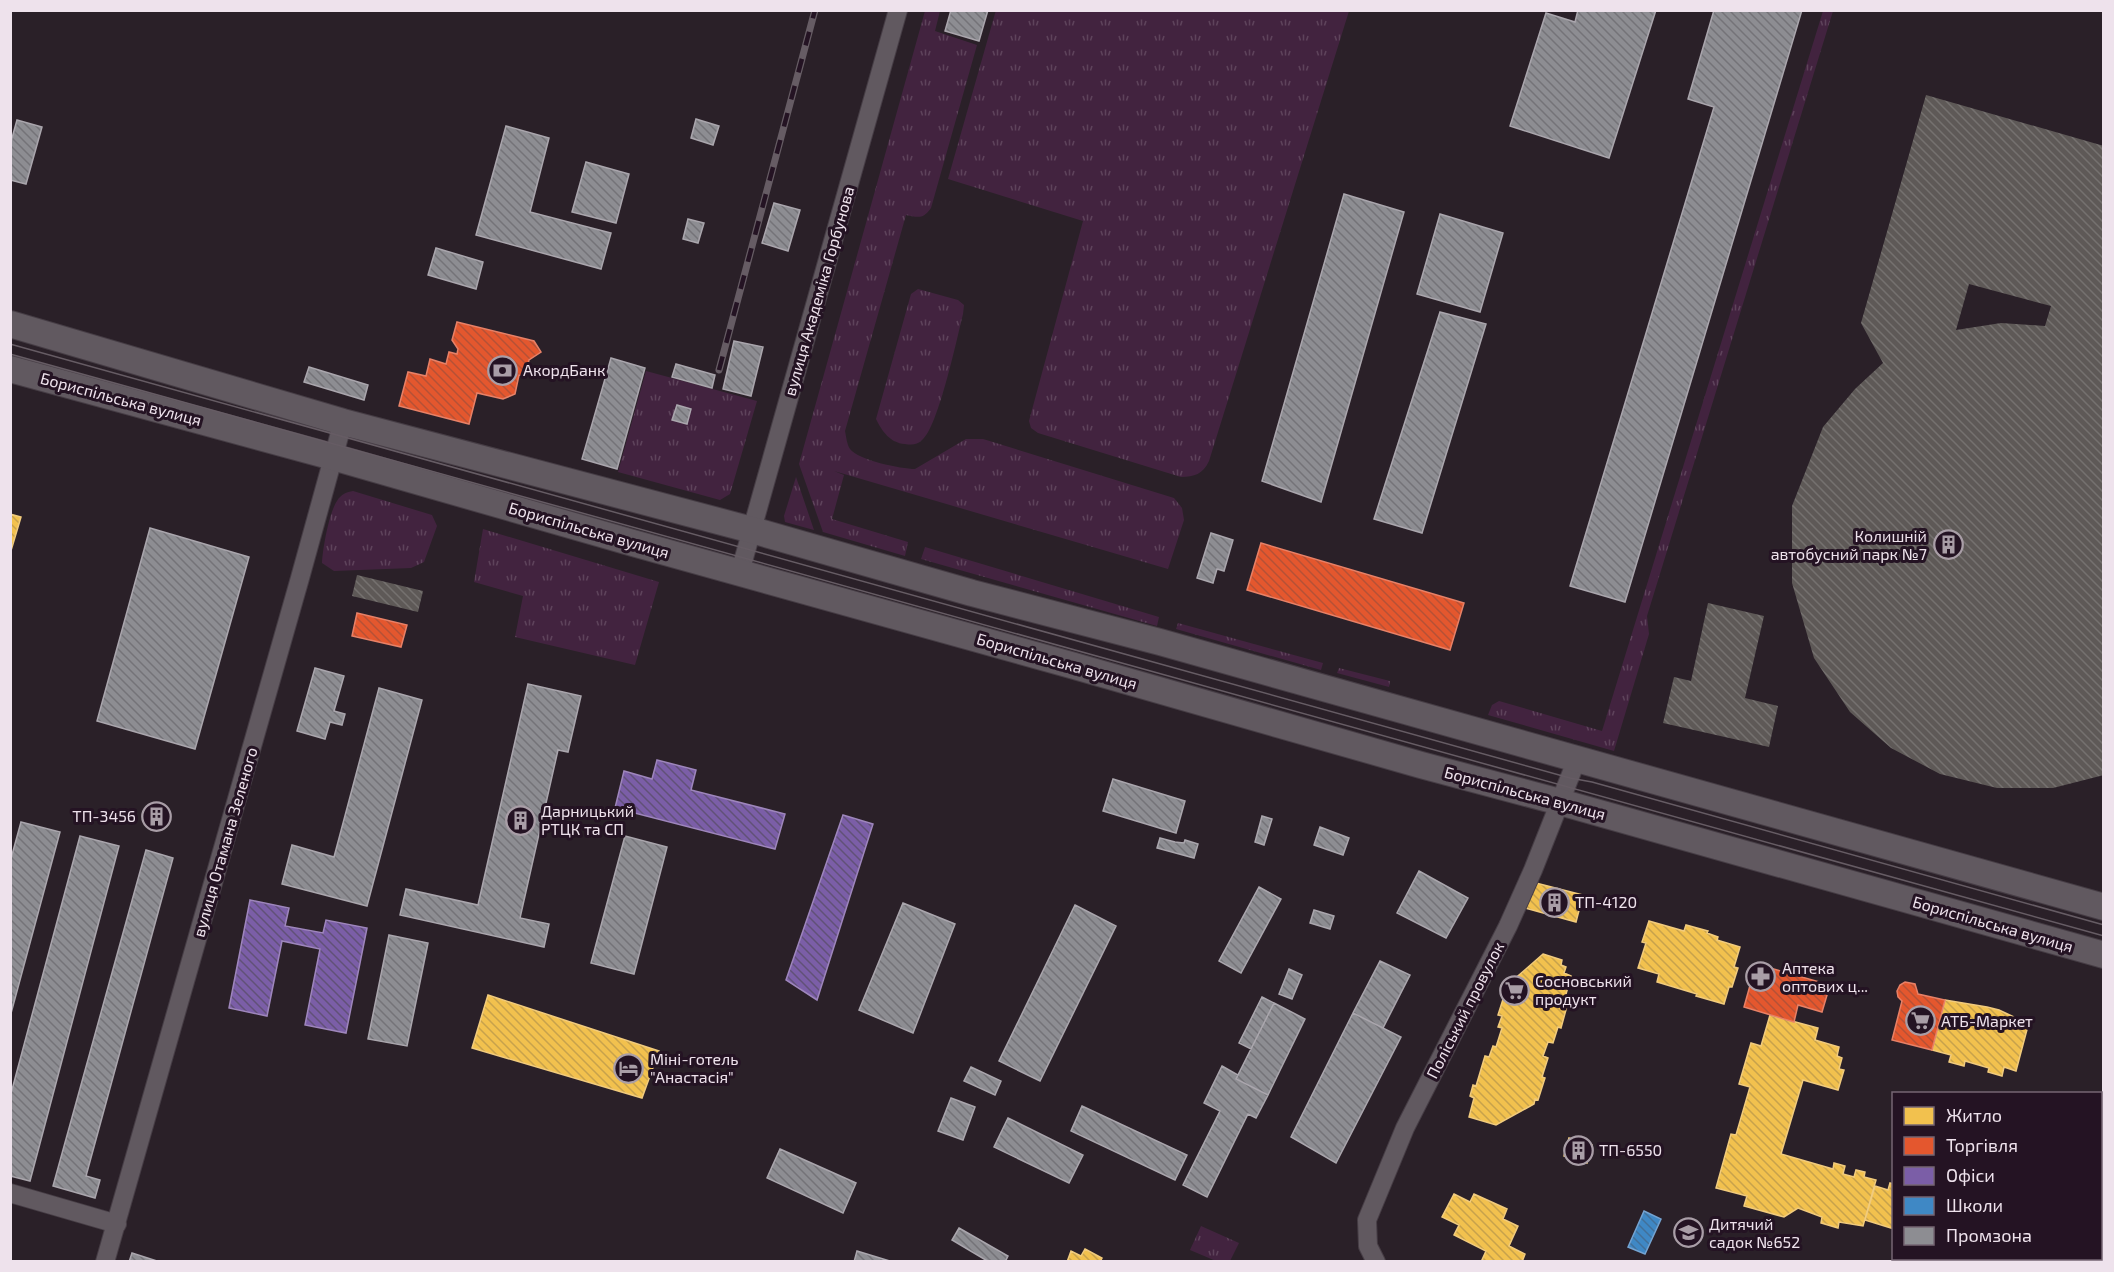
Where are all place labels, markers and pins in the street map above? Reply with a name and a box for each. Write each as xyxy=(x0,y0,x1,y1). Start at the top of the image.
bank icon: АкордБанк xyxy=(486,354,518,386)
place label: АкордБанк xyxy=(523,360,606,379)
place label: Колишній автобусний парк №7 xyxy=(1771,526,1927,564)
building icon: Колишній автобусний парк №7 xyxy=(1932,529,1964,561)
building icon: ТП-3456 xyxy=(141,800,173,832)
place label: Дарницький РТЦК та СП xyxy=(541,801,634,838)
building icon: Дарницький РТЦК та СП xyxy=(504,804,536,836)
place label: ТП-3456 xyxy=(72,806,136,825)
building icon: ТП-4120 xyxy=(1538,886,1570,918)
place label: ТП-4120 xyxy=(1575,892,1637,911)
place label: Аптека оптових ц... xyxy=(1782,958,1868,995)
pharmacy icon: Аптека оптових ц... xyxy=(1745,961,1777,993)
place label: Сосновський продукт xyxy=(1535,971,1632,1009)
supermarket icon: Сосновський продукт xyxy=(1498,974,1530,1006)
supermarket icon: АТБ-Маркет xyxy=(1904,1005,1936,1037)
place label: АТБ-Маркет xyxy=(1941,1011,2033,1030)
place label: Міні-готель "Анастасія" xyxy=(650,1049,738,1086)
hotel icon: Міні-готель "Анастасія" xyxy=(613,1052,645,1084)
building icon: ТП-6550 xyxy=(1562,1134,1594,1166)
place label: ТП-6550 xyxy=(1599,1140,1662,1159)
place label: Дитячий садок №652 xyxy=(1709,1214,1800,1251)
school or university icon: Дитячий садок №652 xyxy=(1672,1217,1704,1249)

